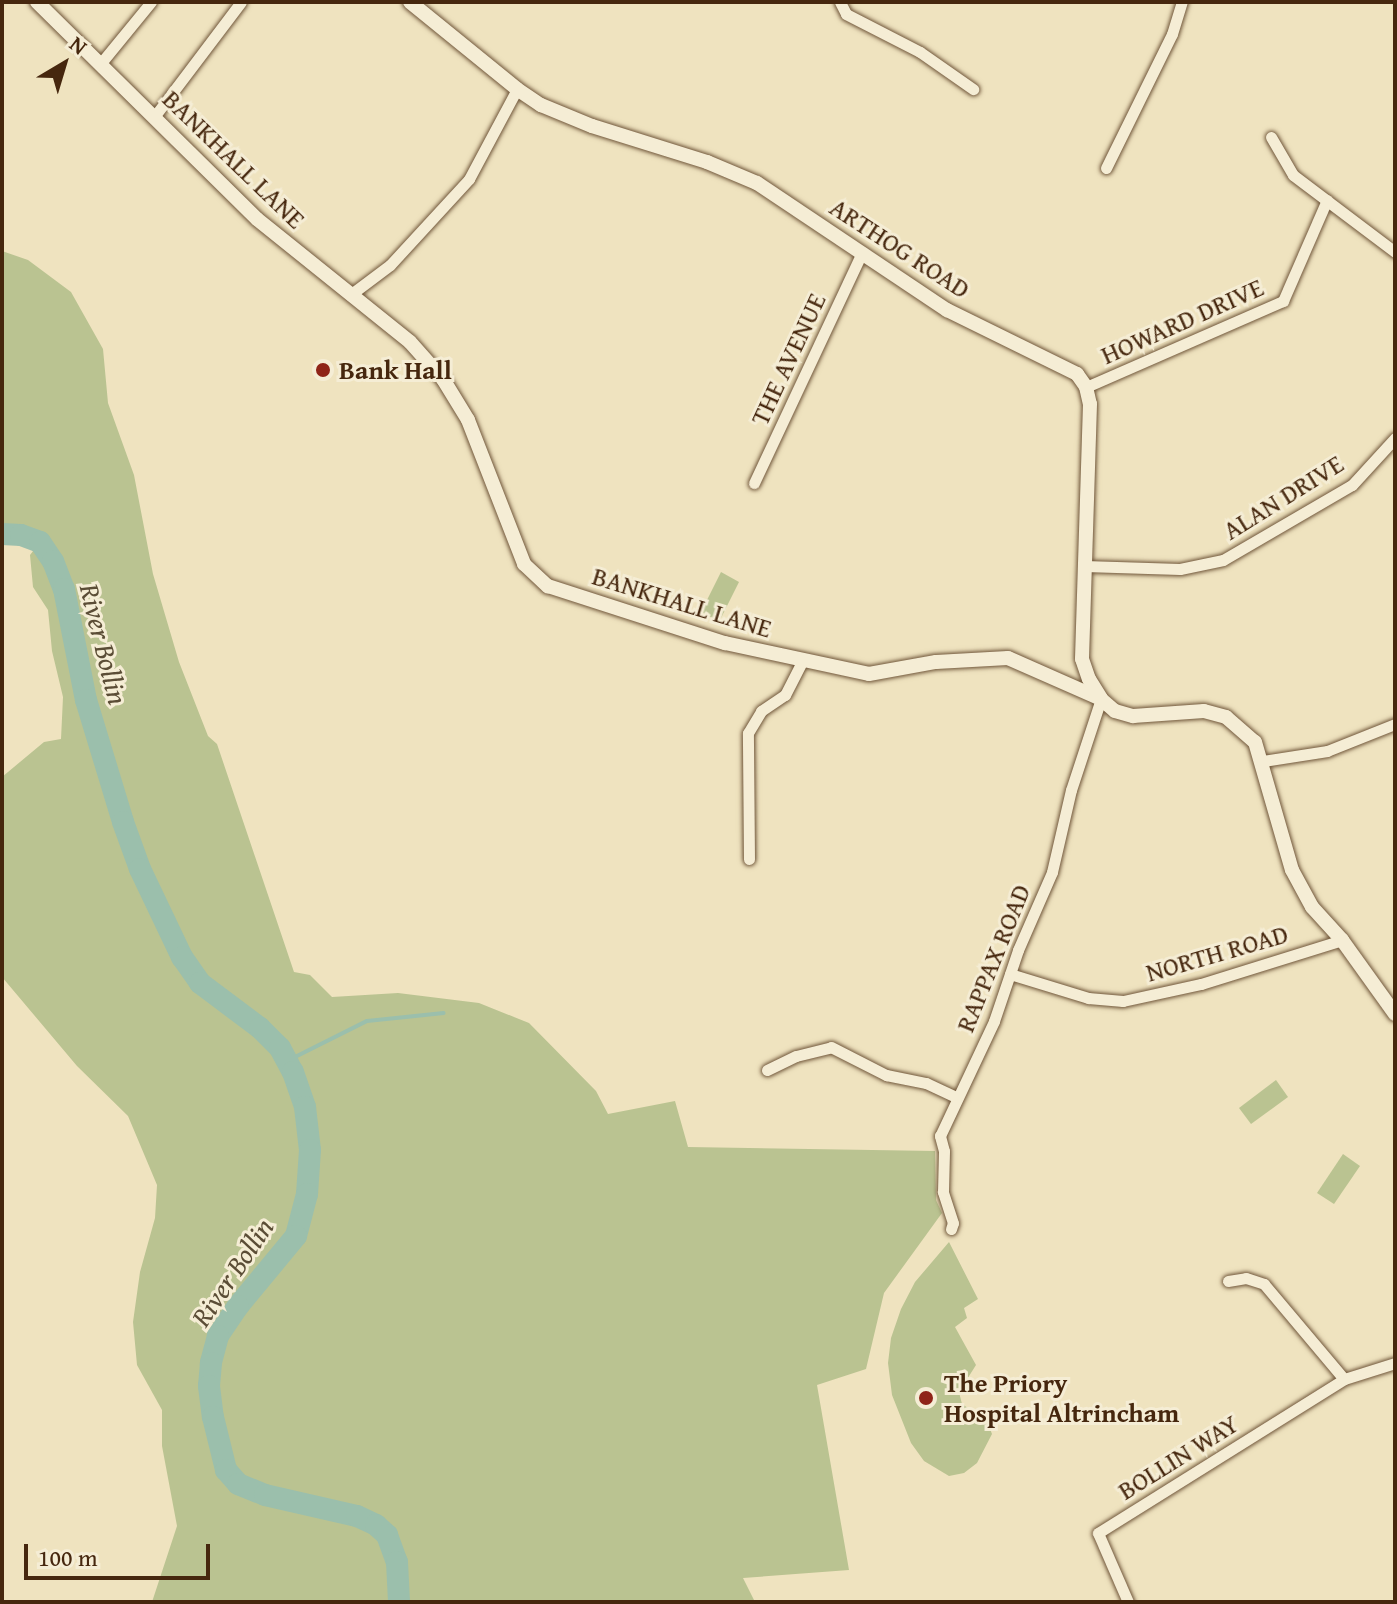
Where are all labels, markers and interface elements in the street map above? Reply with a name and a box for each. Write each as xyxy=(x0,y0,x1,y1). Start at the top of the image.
north arrow xyxy=(24,24,104,104)
text: N xyxy=(63,28,94,62)
street label: BANKHALL LANE xyxy=(156,83,312,235)
street label: ARTHOG ROAD xyxy=(824,191,976,305)
street label: HOWARD DRIVE xyxy=(1096,271,1268,371)
street label: THE AVENUE xyxy=(744,288,832,430)
place label: Bank Hall xyxy=(339,354,452,386)
marker: Bank Hall xyxy=(314,361,332,379)
street label: ALAN DRIVE xyxy=(1217,448,1349,546)
street label: BANKHALL LANE xyxy=(589,560,775,644)
water label: River Bollin xyxy=(73,580,135,708)
street label: RAPPAX ROAD xyxy=(949,880,1037,1036)
street label: NORTH ROAD xyxy=(1142,918,1292,988)
water label: River Bollin xyxy=(184,1211,280,1333)
place label: The Priory Hospital Altrincham xyxy=(944,1367,1179,1428)
marker: The Priory Hospital Altrincham xyxy=(915,1387,937,1409)
street label: BOLLIN WAY xyxy=(1112,1408,1244,1506)
scale bar xyxy=(28,1528,214,1578)
text: 100 m xyxy=(38,1540,98,1575)

